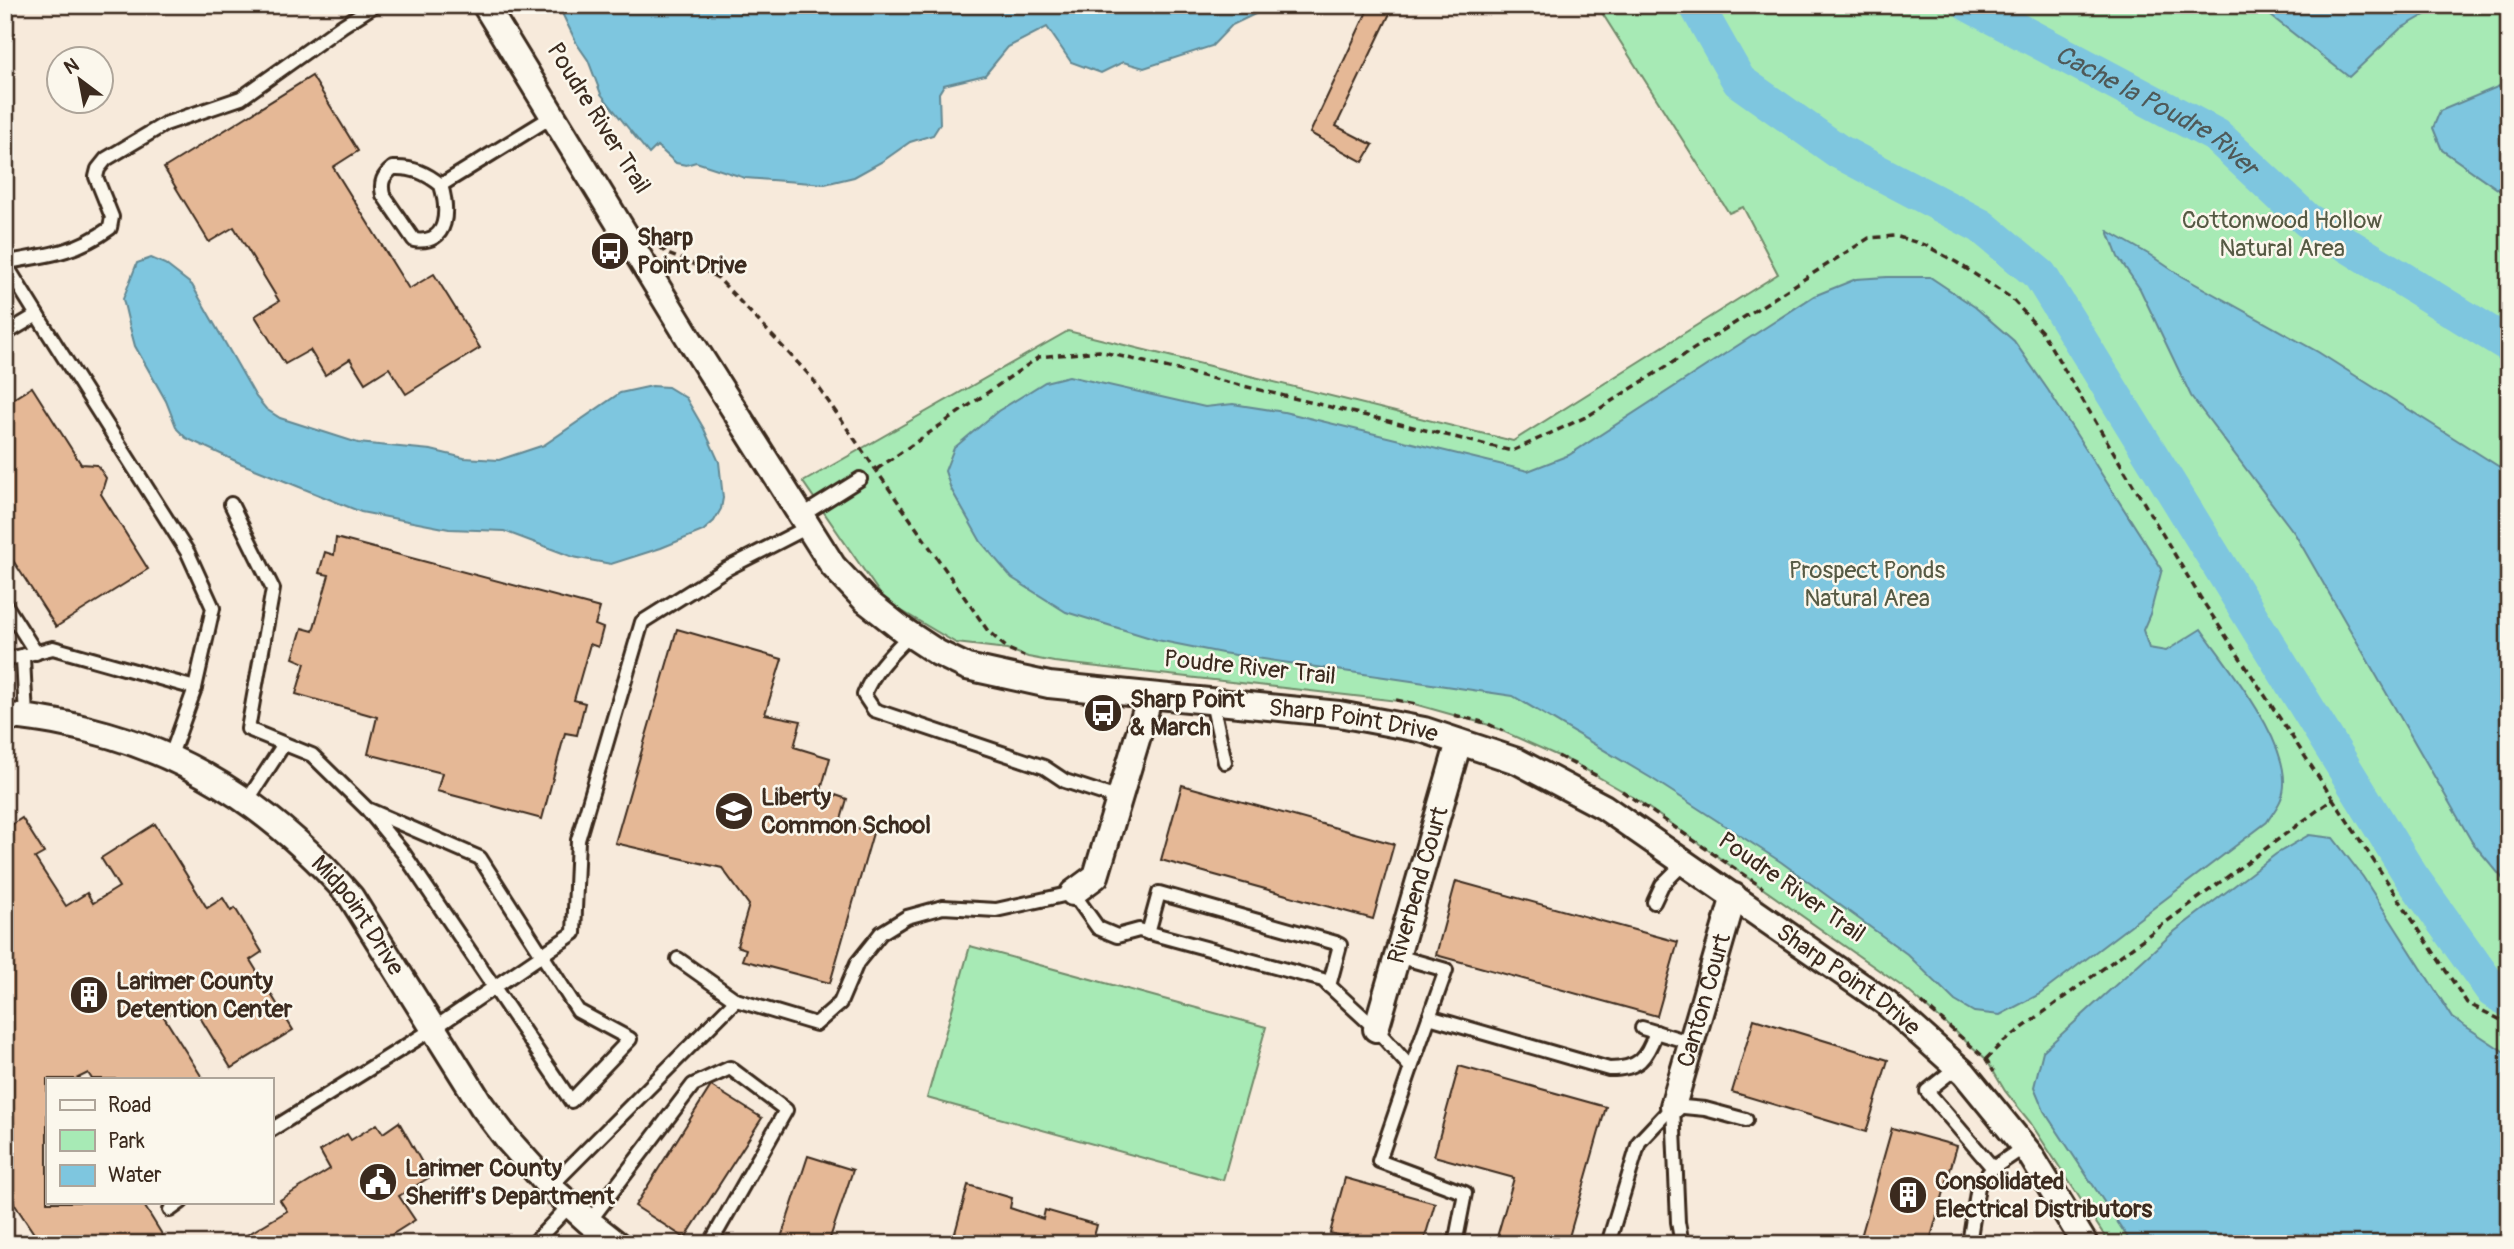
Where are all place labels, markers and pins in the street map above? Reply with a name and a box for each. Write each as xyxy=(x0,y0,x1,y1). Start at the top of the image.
place label: Sharp Point Drive xyxy=(637,223,748,280)
bus stop icon: Sharp Point Drive xyxy=(589,230,631,272)
place label: Sharp Point & March xyxy=(1130,685,1246,742)
bus stop icon: Sharp Point & March xyxy=(1082,692,1124,734)
place label: Liberty Common School xyxy=(761,783,931,840)
school or university icon: Liberty Common School xyxy=(713,790,755,832)
place label: Larimer County Detention Center xyxy=(116,967,293,1024)
building icon: Larimer County Detention Center xyxy=(68,974,110,1016)
place label: Larimer County Sheriff's Department xyxy=(405,1154,616,1211)
public building icon: Larimer County Sheriff's Department xyxy=(357,1161,399,1203)
place label: Consolidated Electrical Distributors xyxy=(1935,1167,2153,1224)
building icon: Consolidated Electrical Distributors xyxy=(1887,1174,1929,1216)

